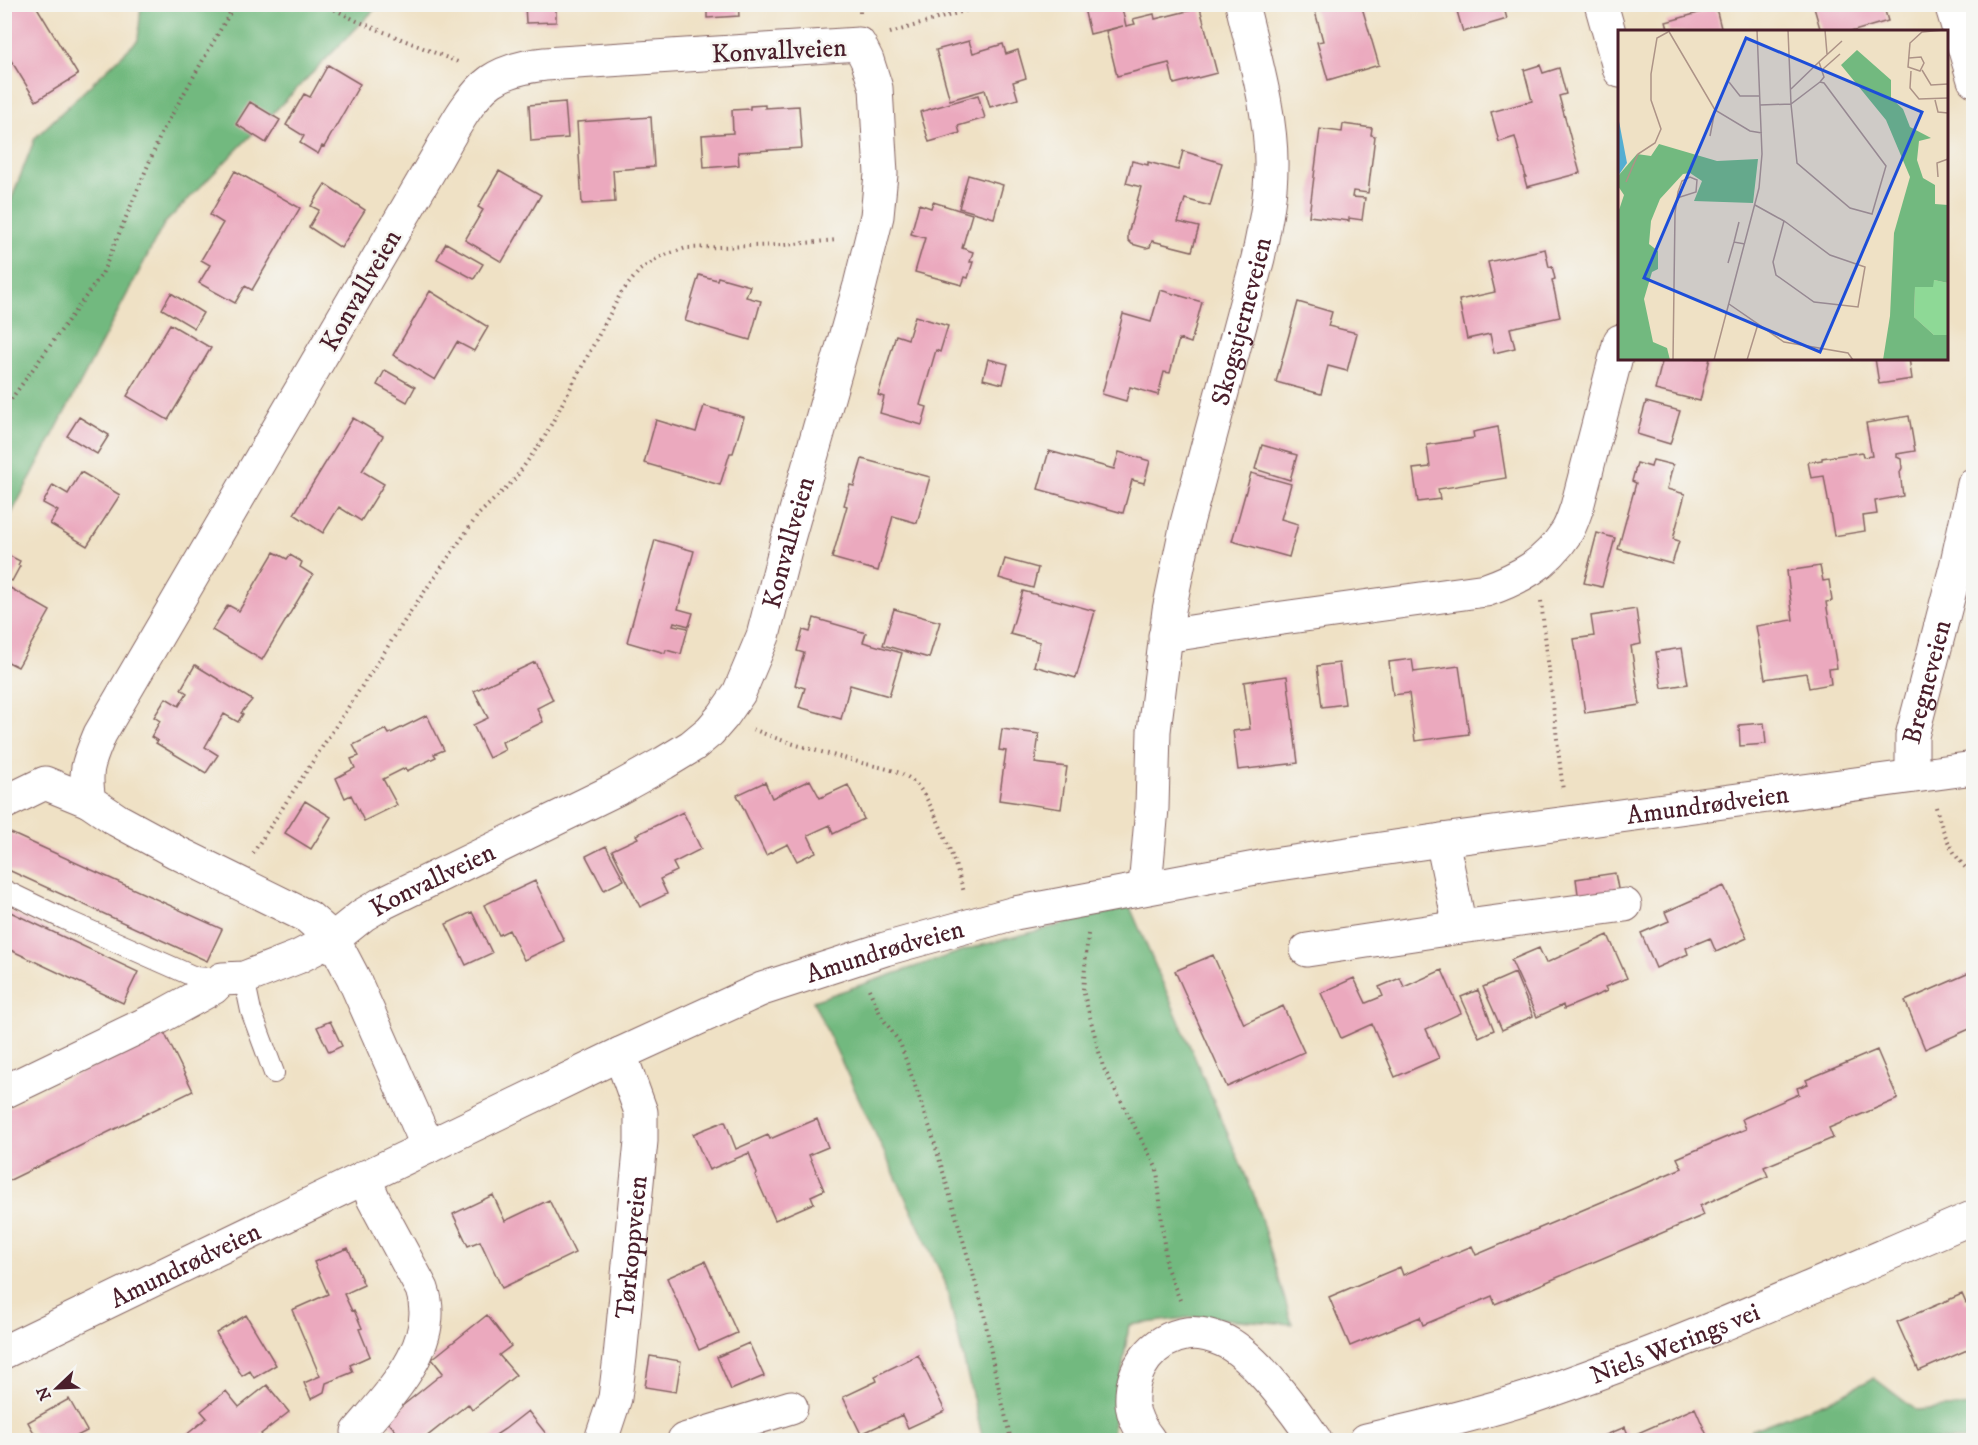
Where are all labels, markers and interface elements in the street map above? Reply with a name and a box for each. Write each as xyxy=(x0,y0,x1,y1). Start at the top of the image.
inset map xyxy=(1618,30,1948,360)
street label: Konvallveien xyxy=(711,31,848,72)
street label: Konvallveien xyxy=(313,224,410,358)
street label: Skogstjerneveien xyxy=(1204,234,1280,409)
street label: Konvallveien xyxy=(756,473,823,612)
street label: Bregneveien xyxy=(1896,616,1960,748)
street label: Amundrødveien xyxy=(1625,778,1791,833)
street label: Konvallveien xyxy=(364,836,501,925)
street label: Amundrødveien xyxy=(802,913,968,992)
street label: Tørkoppveien xyxy=(609,1174,656,1320)
street label: Amundrødveien xyxy=(105,1215,267,1316)
street label: Niels Werings vei xyxy=(1586,1296,1765,1393)
north arrow xyxy=(27,1358,87,1418)
text: N xyxy=(32,1384,56,1403)

